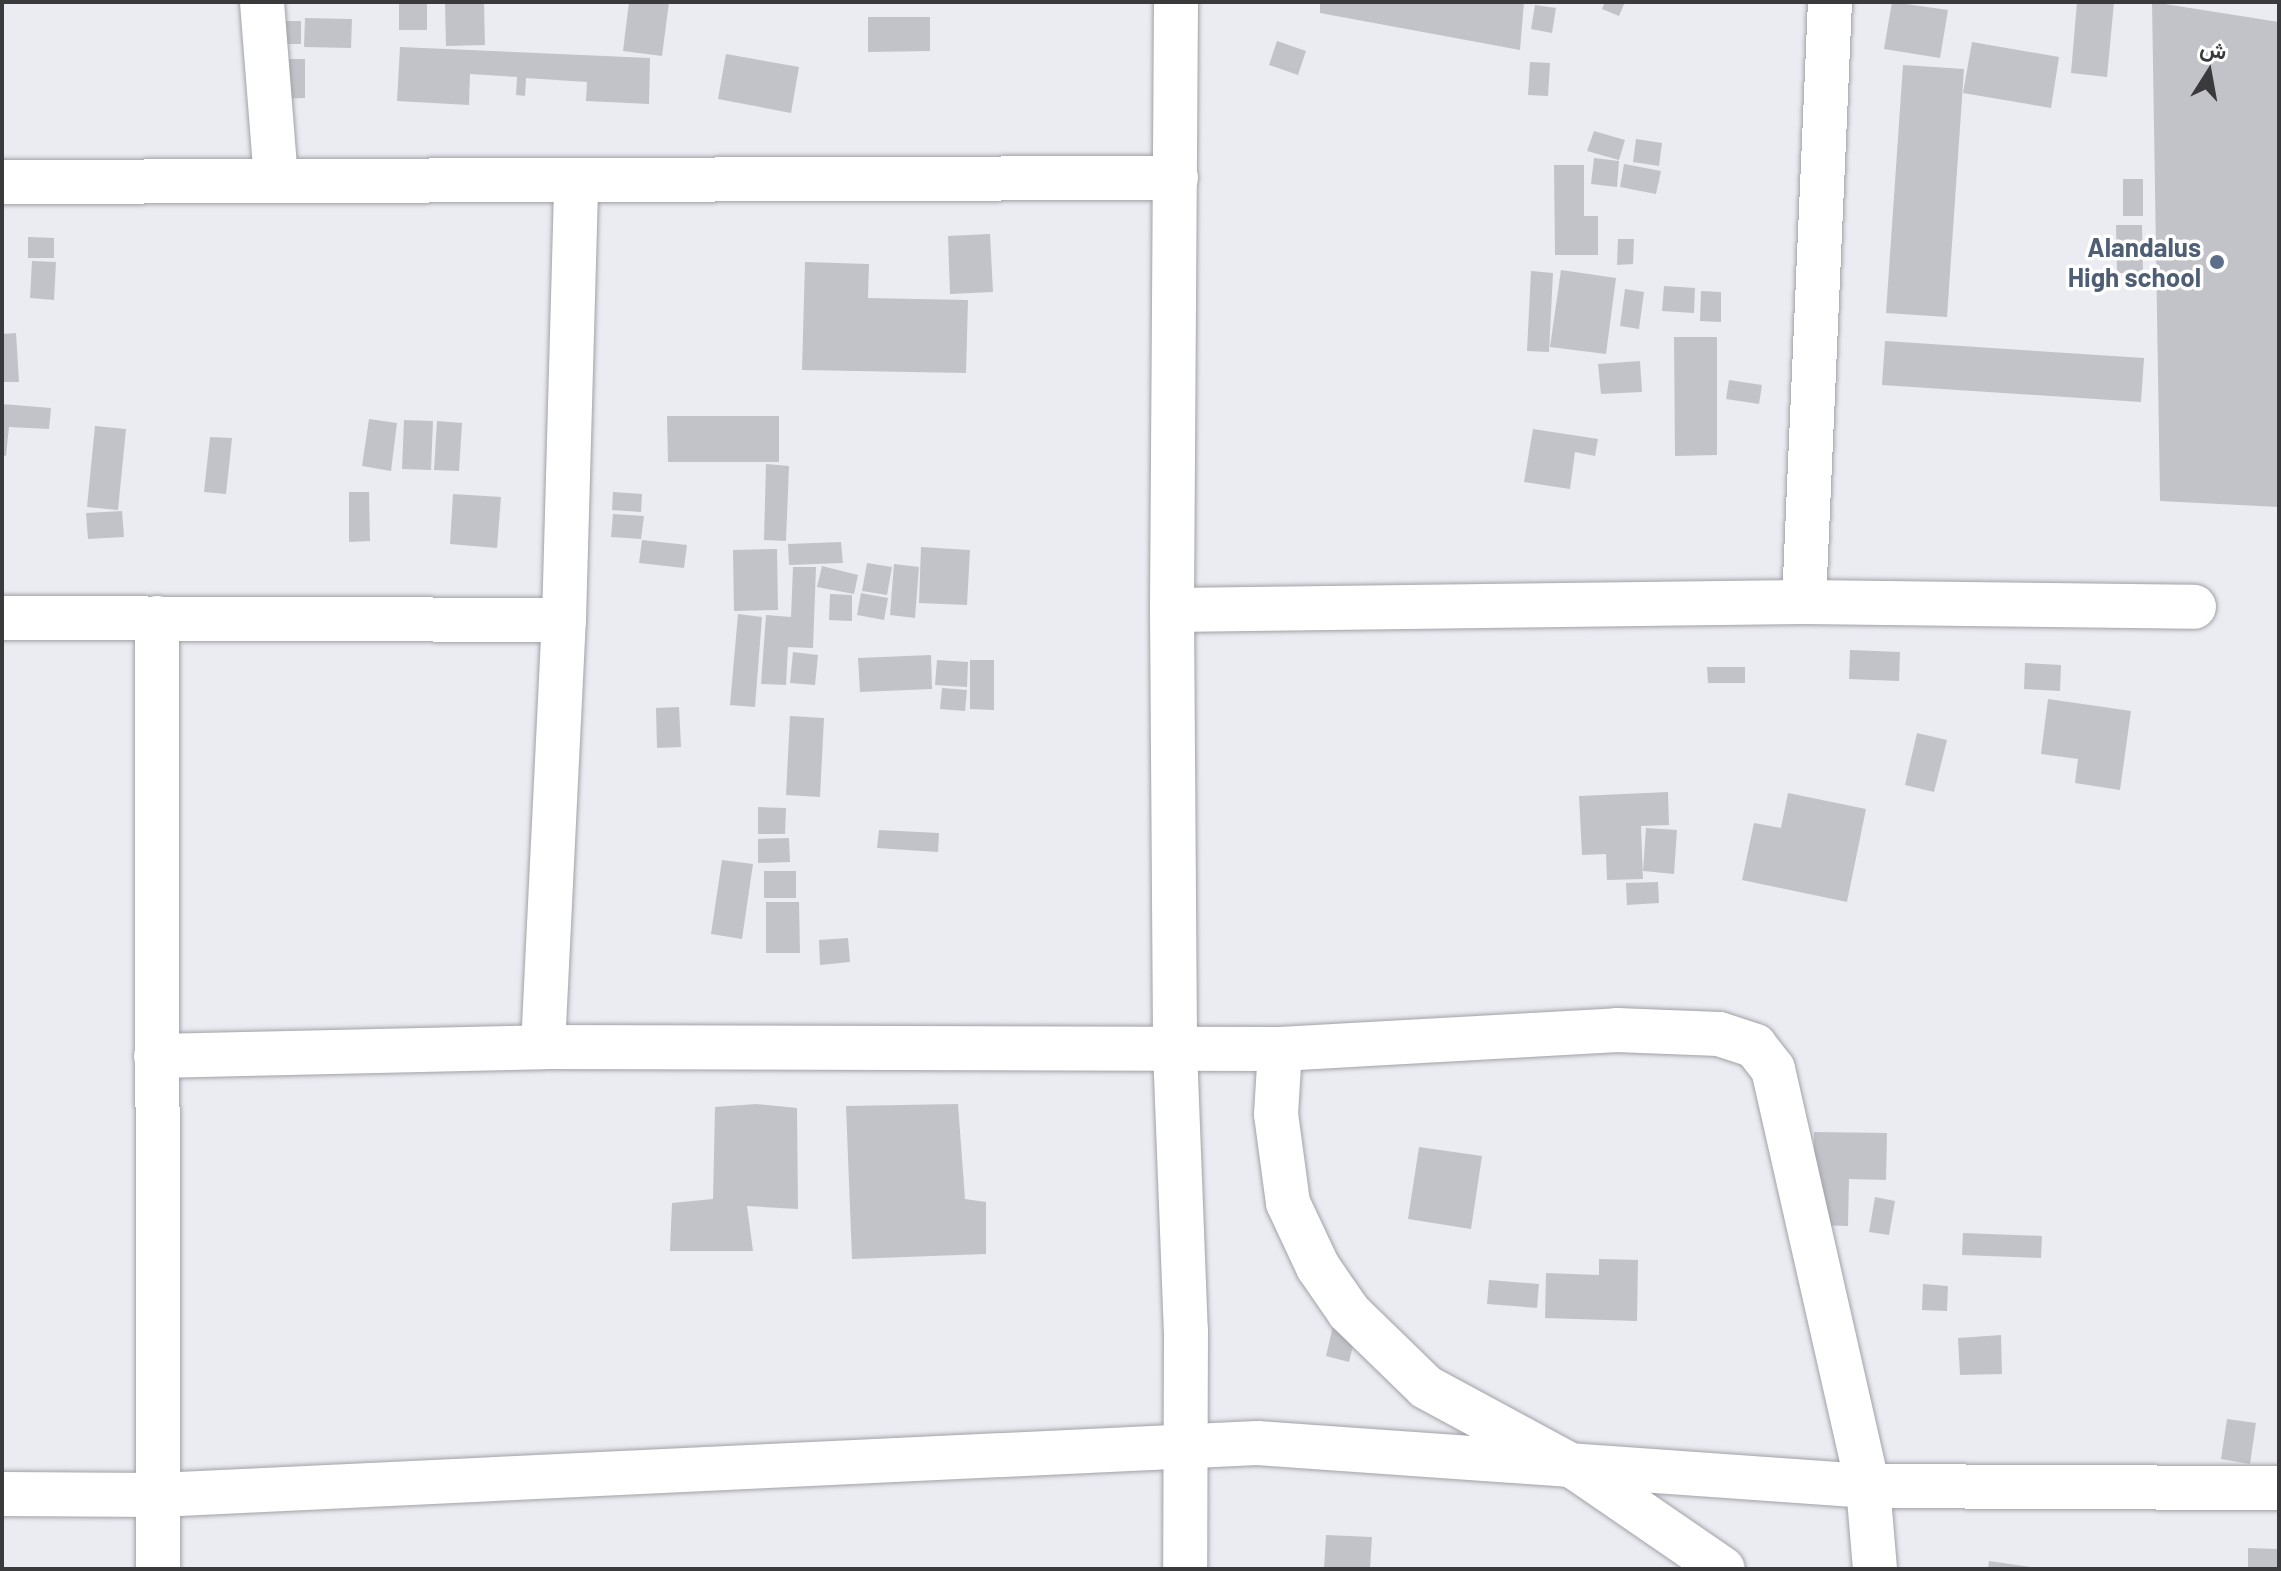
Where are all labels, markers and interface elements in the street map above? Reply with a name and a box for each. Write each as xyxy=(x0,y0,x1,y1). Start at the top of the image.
north arrow xyxy=(2169,32,2249,112)
text: ش xyxy=(2198,33,2229,64)
place label: Alandalus High school xyxy=(2068,231,2201,292)
marker: Alandalus High school xyxy=(2208,253,2226,271)

